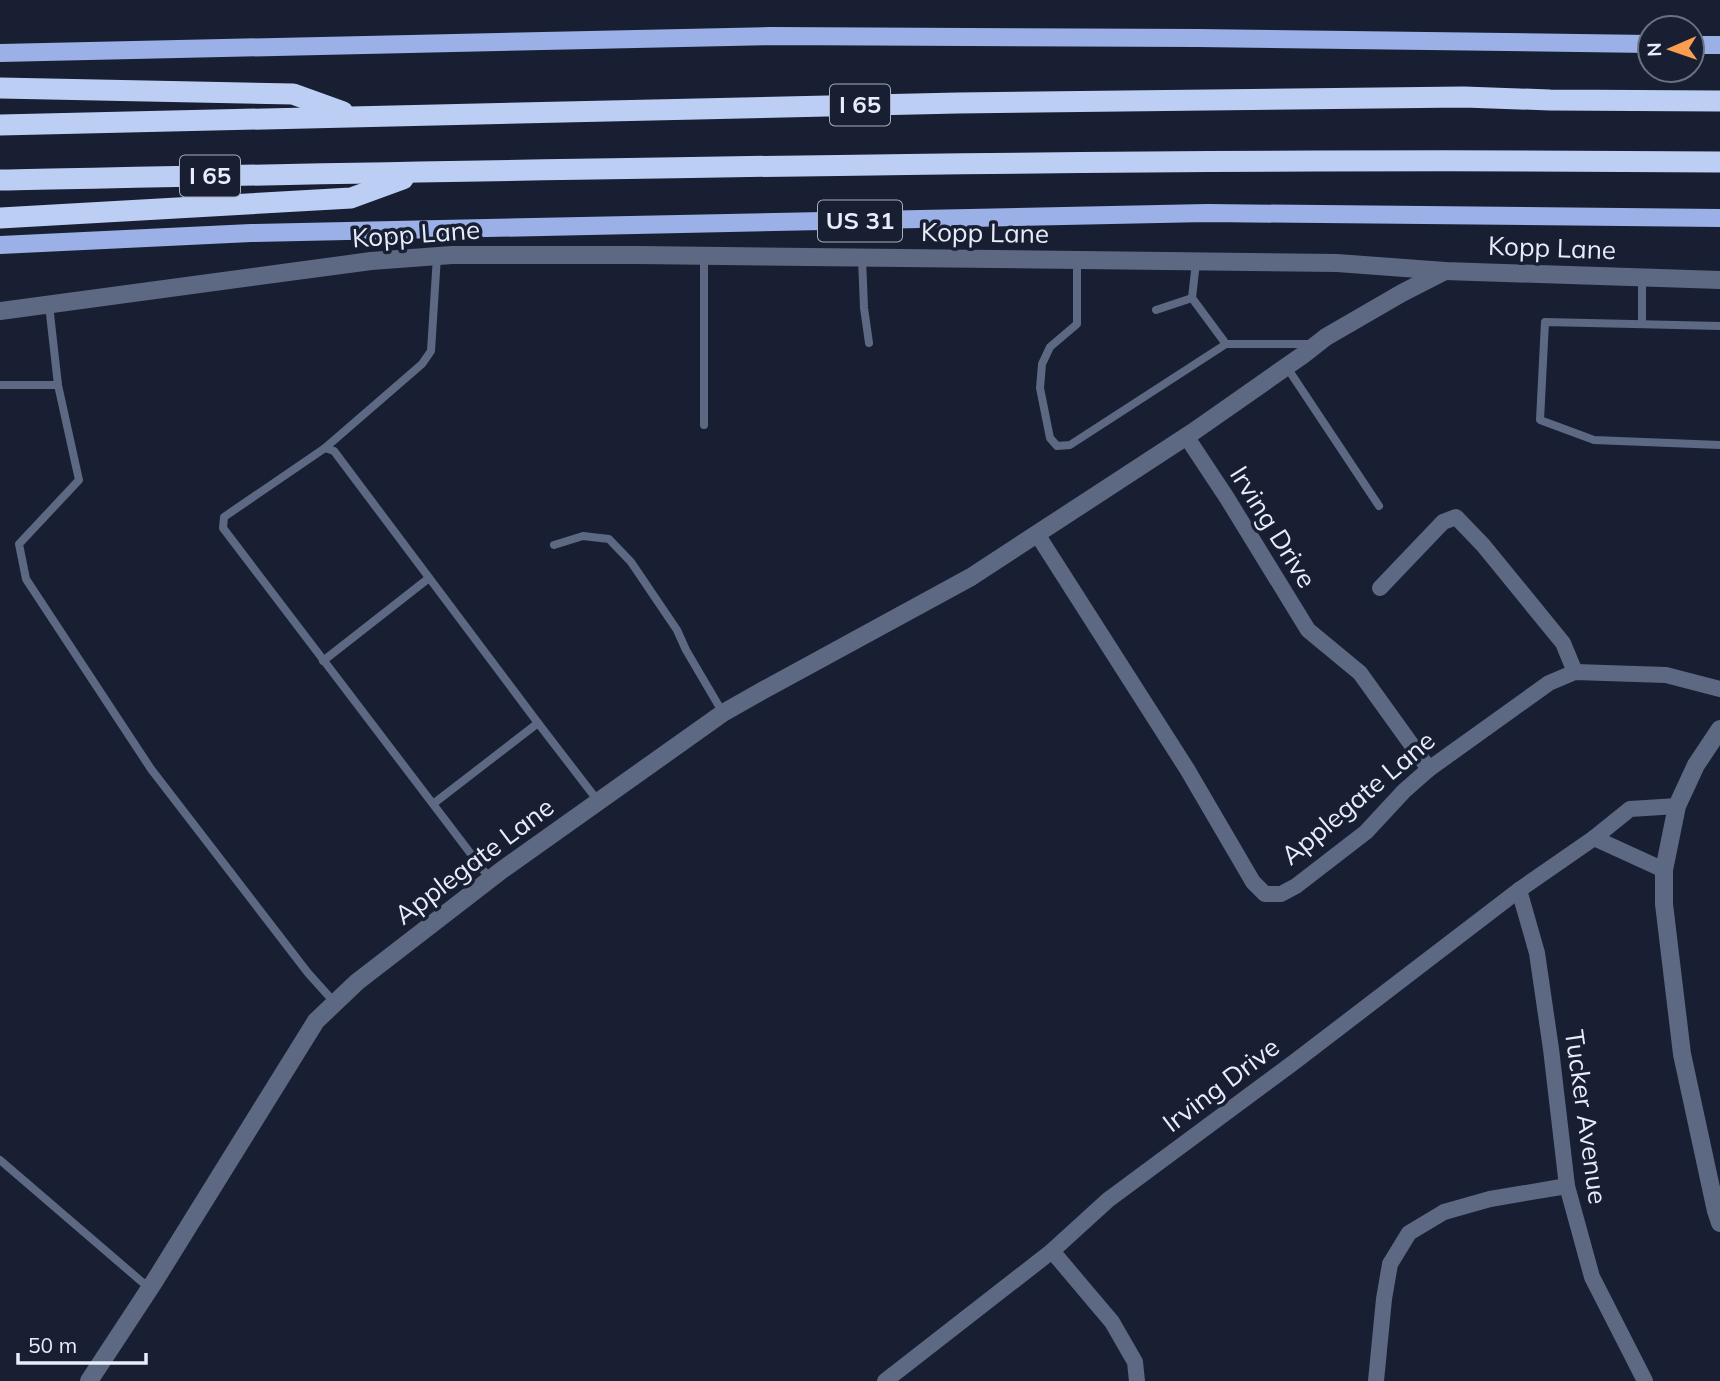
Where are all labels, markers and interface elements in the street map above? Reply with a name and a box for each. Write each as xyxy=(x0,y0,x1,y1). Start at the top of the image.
north arrow xyxy=(1636,14,1706,84)
text: N xyxy=(1642,42,1666,57)
road number: I 65 xyxy=(830,84,890,125)
road number: I 65 xyxy=(180,156,240,196)
road number: US 31 xyxy=(818,201,902,242)
street label: Kopp Lane xyxy=(351,213,481,254)
street label: Kopp Lane xyxy=(921,215,1049,250)
street label: Kopp Lane xyxy=(1487,229,1617,266)
street label: Irving Drive xyxy=(1223,460,1324,594)
street label: Applegate Lane xyxy=(1274,724,1441,872)
street label: Applegate Lane xyxy=(388,790,560,931)
street label: Tucker Avenue xyxy=(1558,1028,1615,1206)
street label: Irving Drive xyxy=(1156,1030,1286,1139)
scale bar xyxy=(18,1322,145,1366)
text: 50 m xyxy=(28,1332,77,1358)

